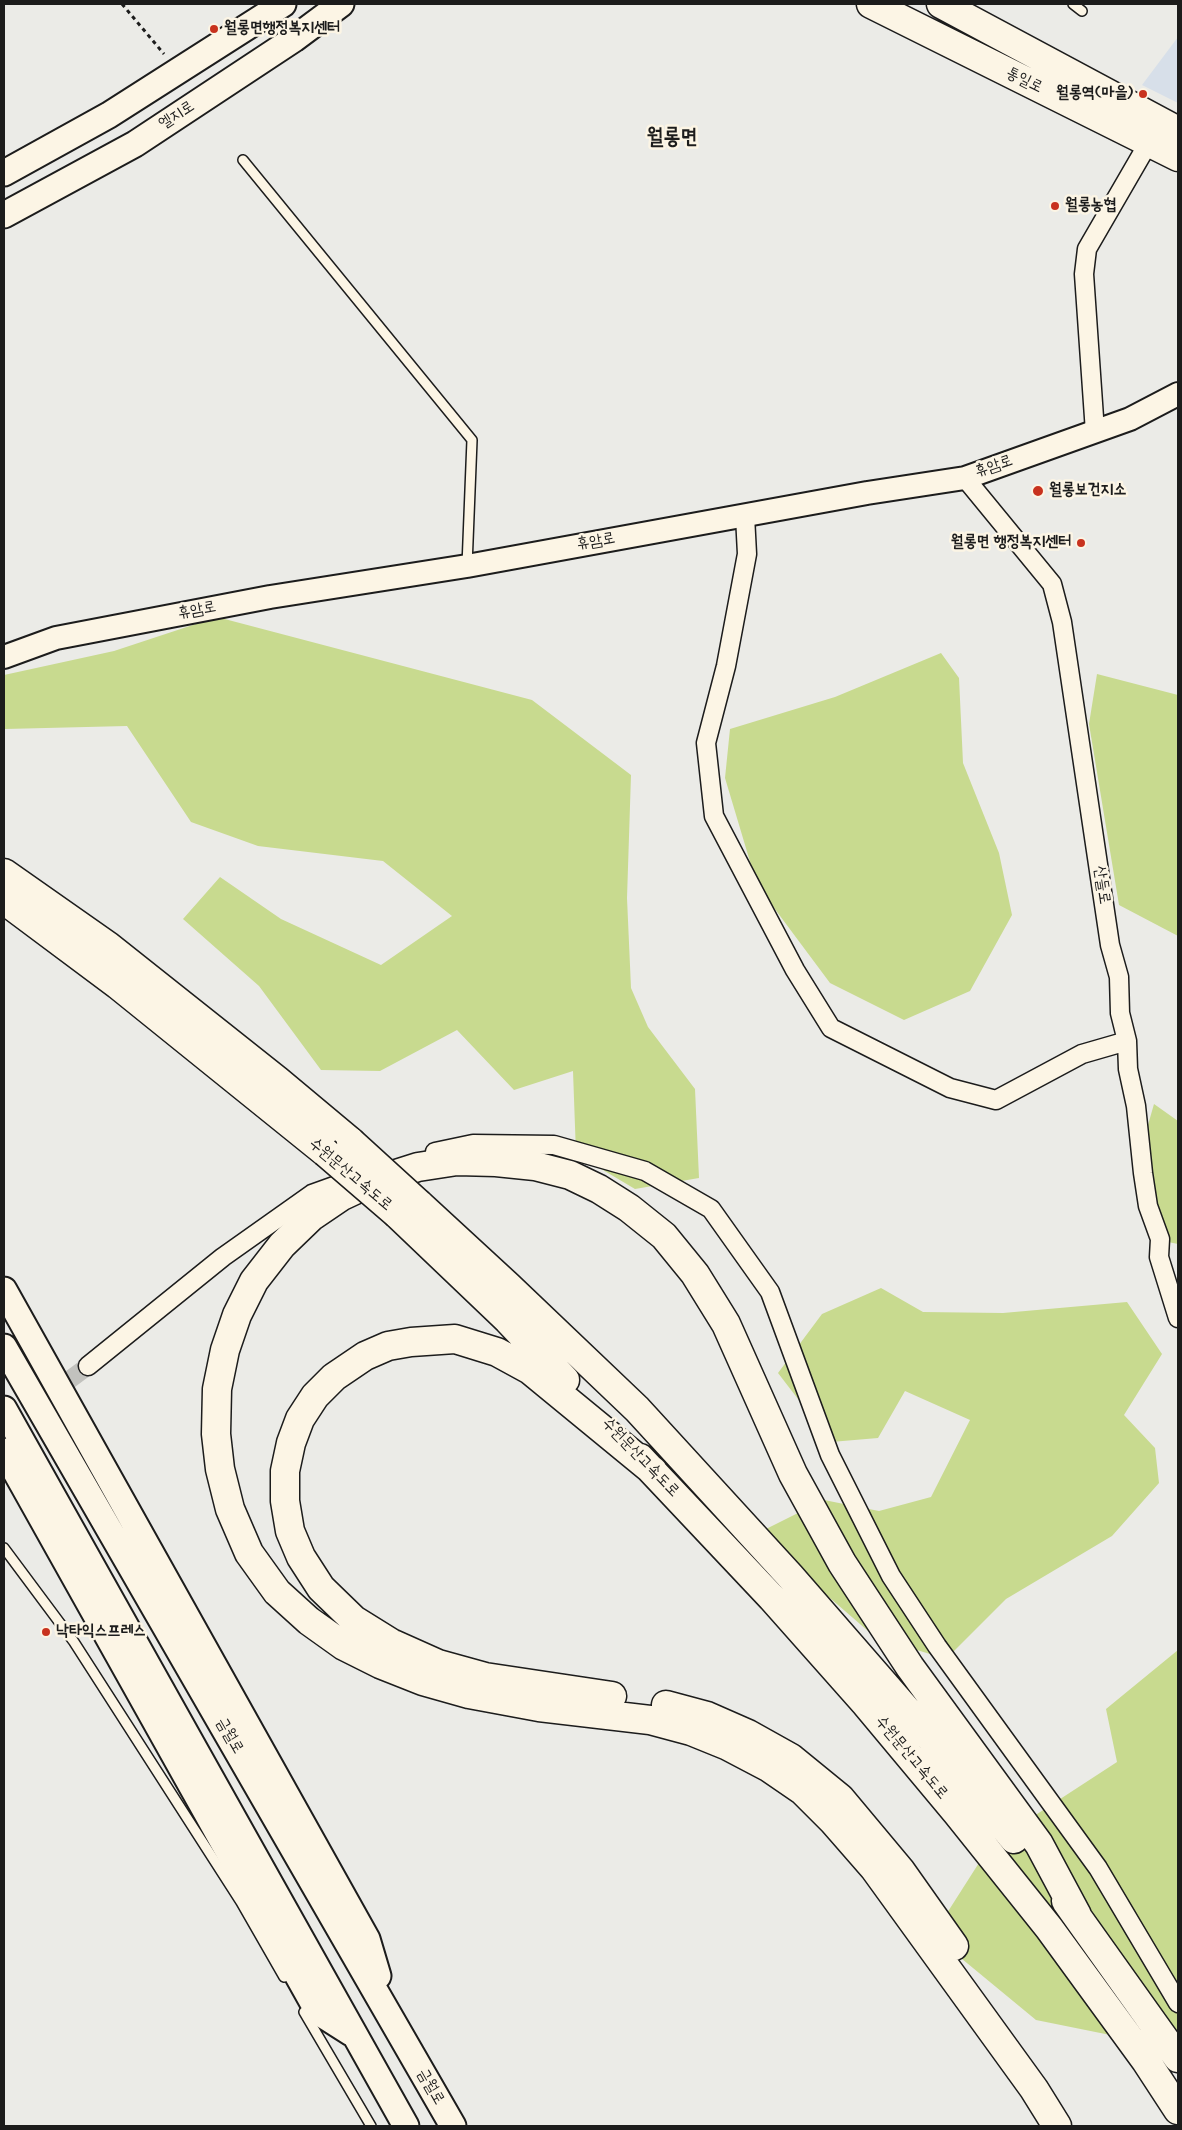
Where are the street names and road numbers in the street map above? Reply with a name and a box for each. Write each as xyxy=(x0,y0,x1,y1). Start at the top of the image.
street label: 통일로 xyxy=(1002,64,1046,98)
street label: 엘지로 xyxy=(156,97,198,135)
street label: 휴암로 xyxy=(973,452,1015,482)
street label: 휴암로 xyxy=(575,529,617,555)
street label: 휴암로 xyxy=(176,598,218,624)
street label: 산들로 xyxy=(1088,864,1114,906)
street label: 수원문산고속도로 xyxy=(304,1135,396,1215)
street label: 수원문산고속도로 xyxy=(597,1414,683,1502)
street label: 수원문산고속도로 xyxy=(871,1712,951,1804)
street label: 금월로 xyxy=(211,1714,247,1758)
street label: 금월로 xyxy=(412,2065,448,2109)

